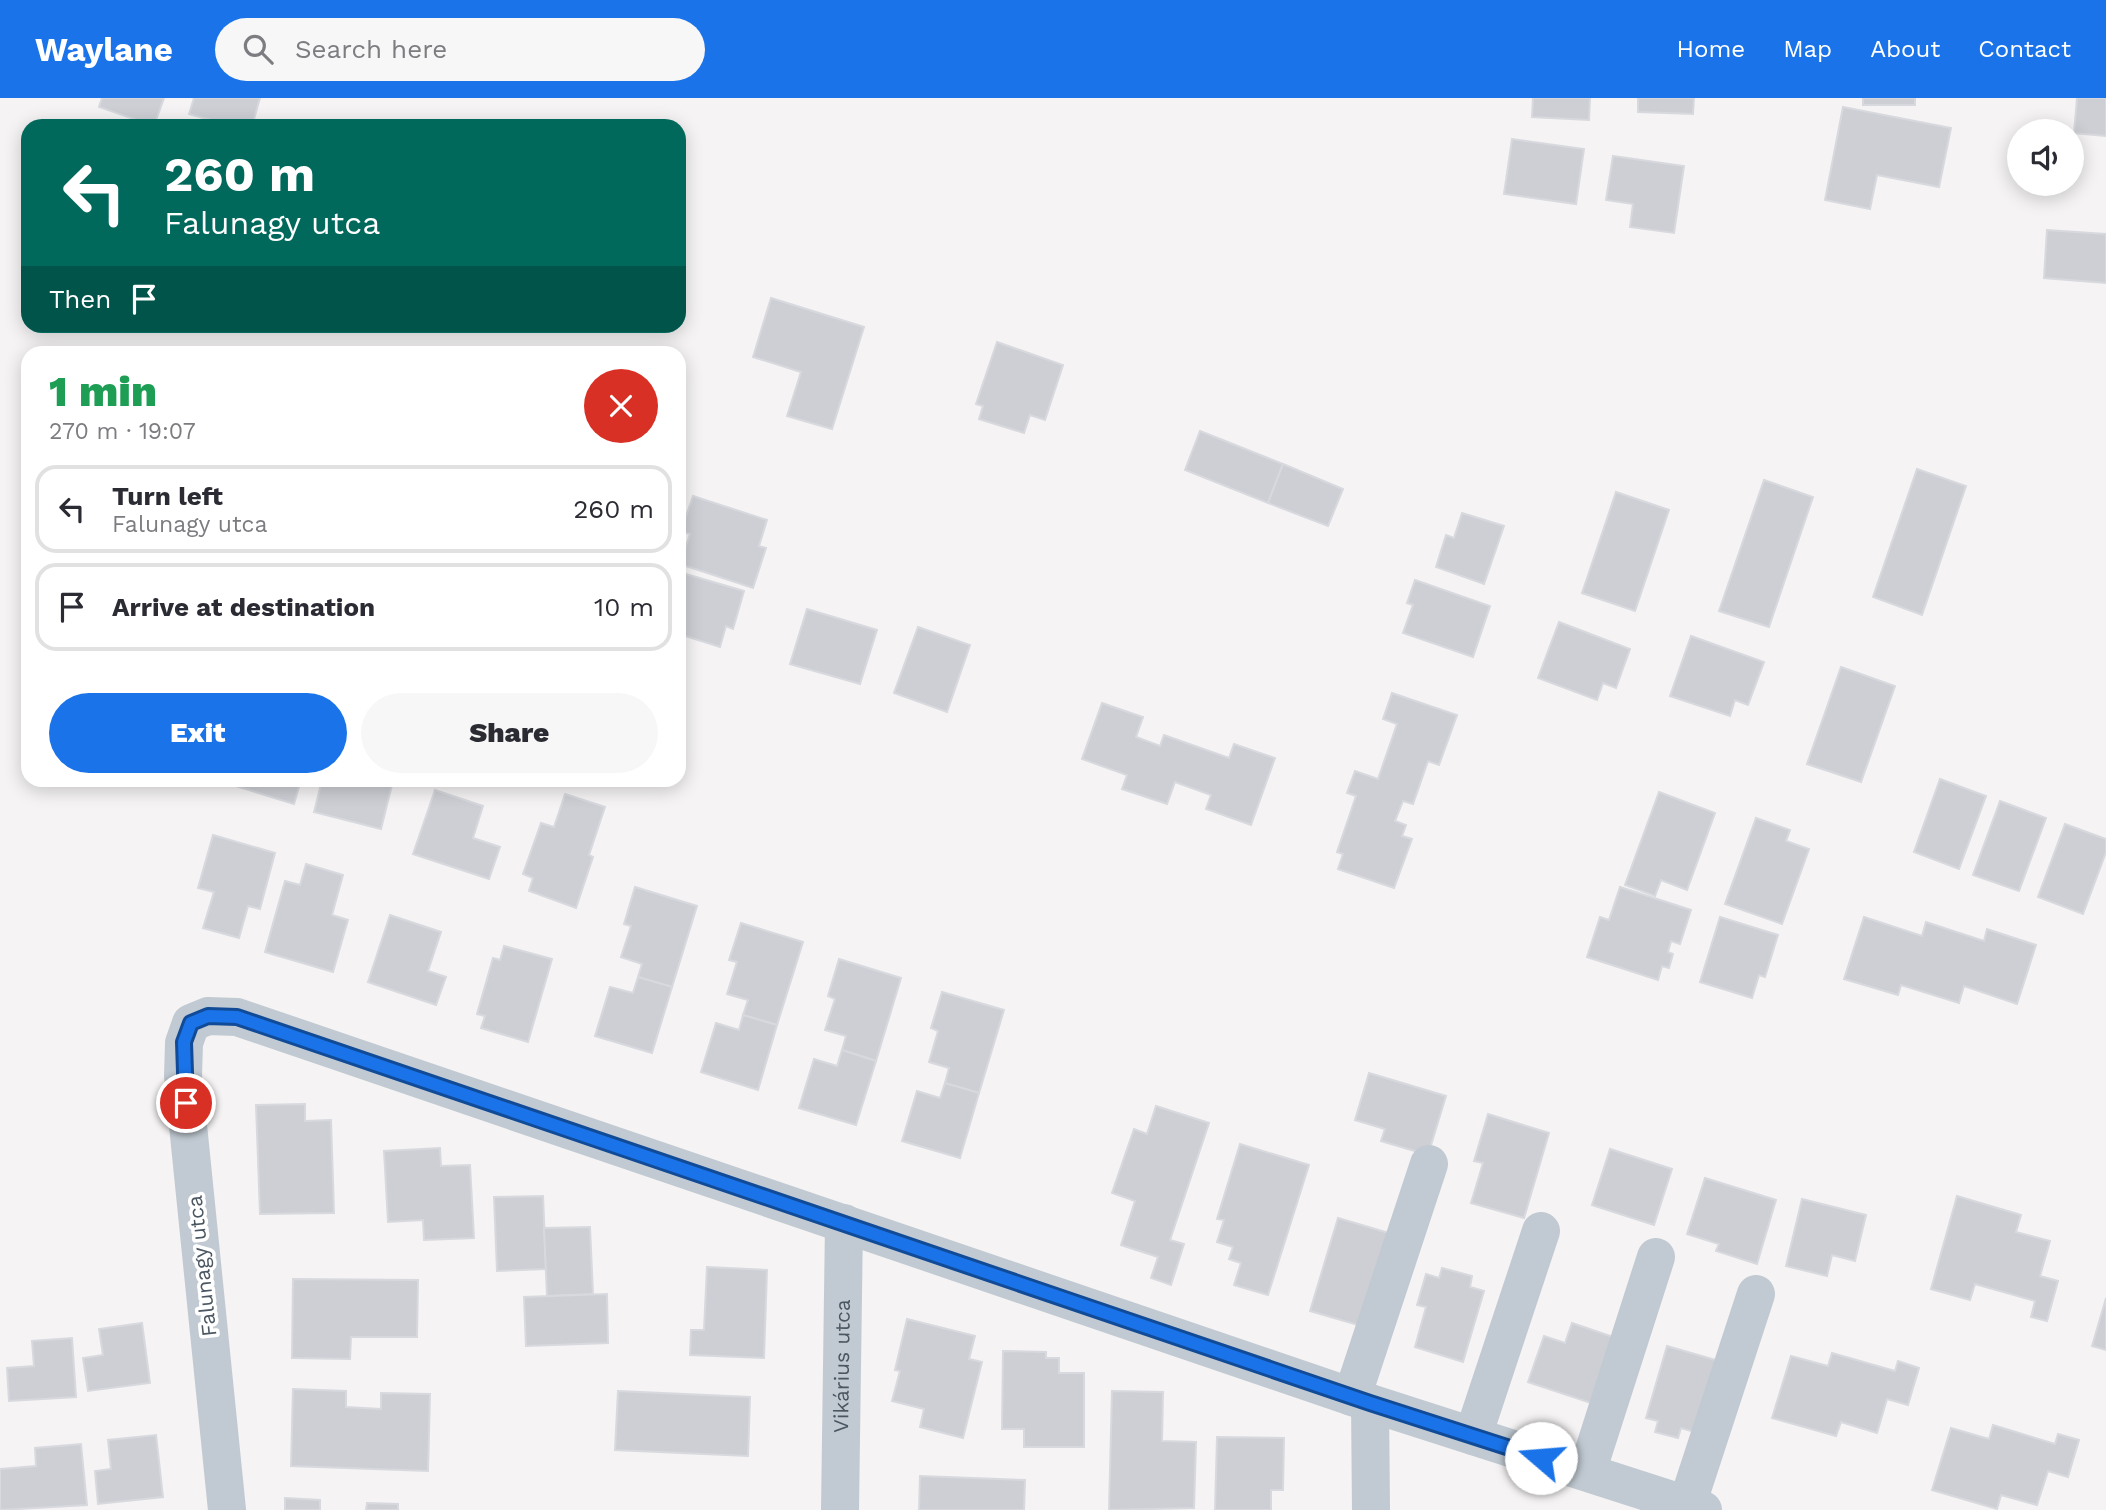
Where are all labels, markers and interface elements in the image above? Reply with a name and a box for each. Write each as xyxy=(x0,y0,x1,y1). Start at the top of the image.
search box xyxy=(215,18,705,81)
text: Waylane xyxy=(35,30,173,69)
icon: search xyxy=(239,30,277,68)
text: Search here xyxy=(295,34,447,64)
text: Home xyxy=(1677,35,1745,63)
text: Map xyxy=(1783,35,1832,63)
text: About xyxy=(1870,35,1940,63)
text: Contact xyxy=(1978,35,2071,63)
map controls xyxy=(2007,119,2084,196)
button: sound xyxy=(2007,119,2084,196)
text: 260 m xyxy=(164,145,315,203)
icon: left xyxy=(49,147,140,238)
text: Falunagy utca xyxy=(164,204,380,242)
icon: arrive xyxy=(125,280,163,318)
text: Then xyxy=(49,284,111,314)
text: 1 min xyxy=(49,367,157,416)
button: close xyxy=(584,369,658,443)
text: 270 m · 19:07 xyxy=(49,418,196,445)
text: Turn left xyxy=(112,481,223,511)
icon: left xyxy=(53,490,91,528)
text: 260 m xyxy=(573,494,654,524)
text: Falunagy utca xyxy=(112,511,267,538)
icon: arrive xyxy=(53,588,91,626)
text: Arrive at destination xyxy=(112,592,375,622)
text: 10 m xyxy=(594,592,654,622)
button: Exit xyxy=(49,693,347,773)
button: Share xyxy=(361,693,658,773)
pin xyxy=(156,1073,216,1133)
icon: arrive xyxy=(167,1084,205,1122)
street label: Falunagy utca xyxy=(182,1194,221,1338)
street label: Vikárius utca xyxy=(828,1299,855,1433)
position arrow xyxy=(1504,1421,1578,1495)

